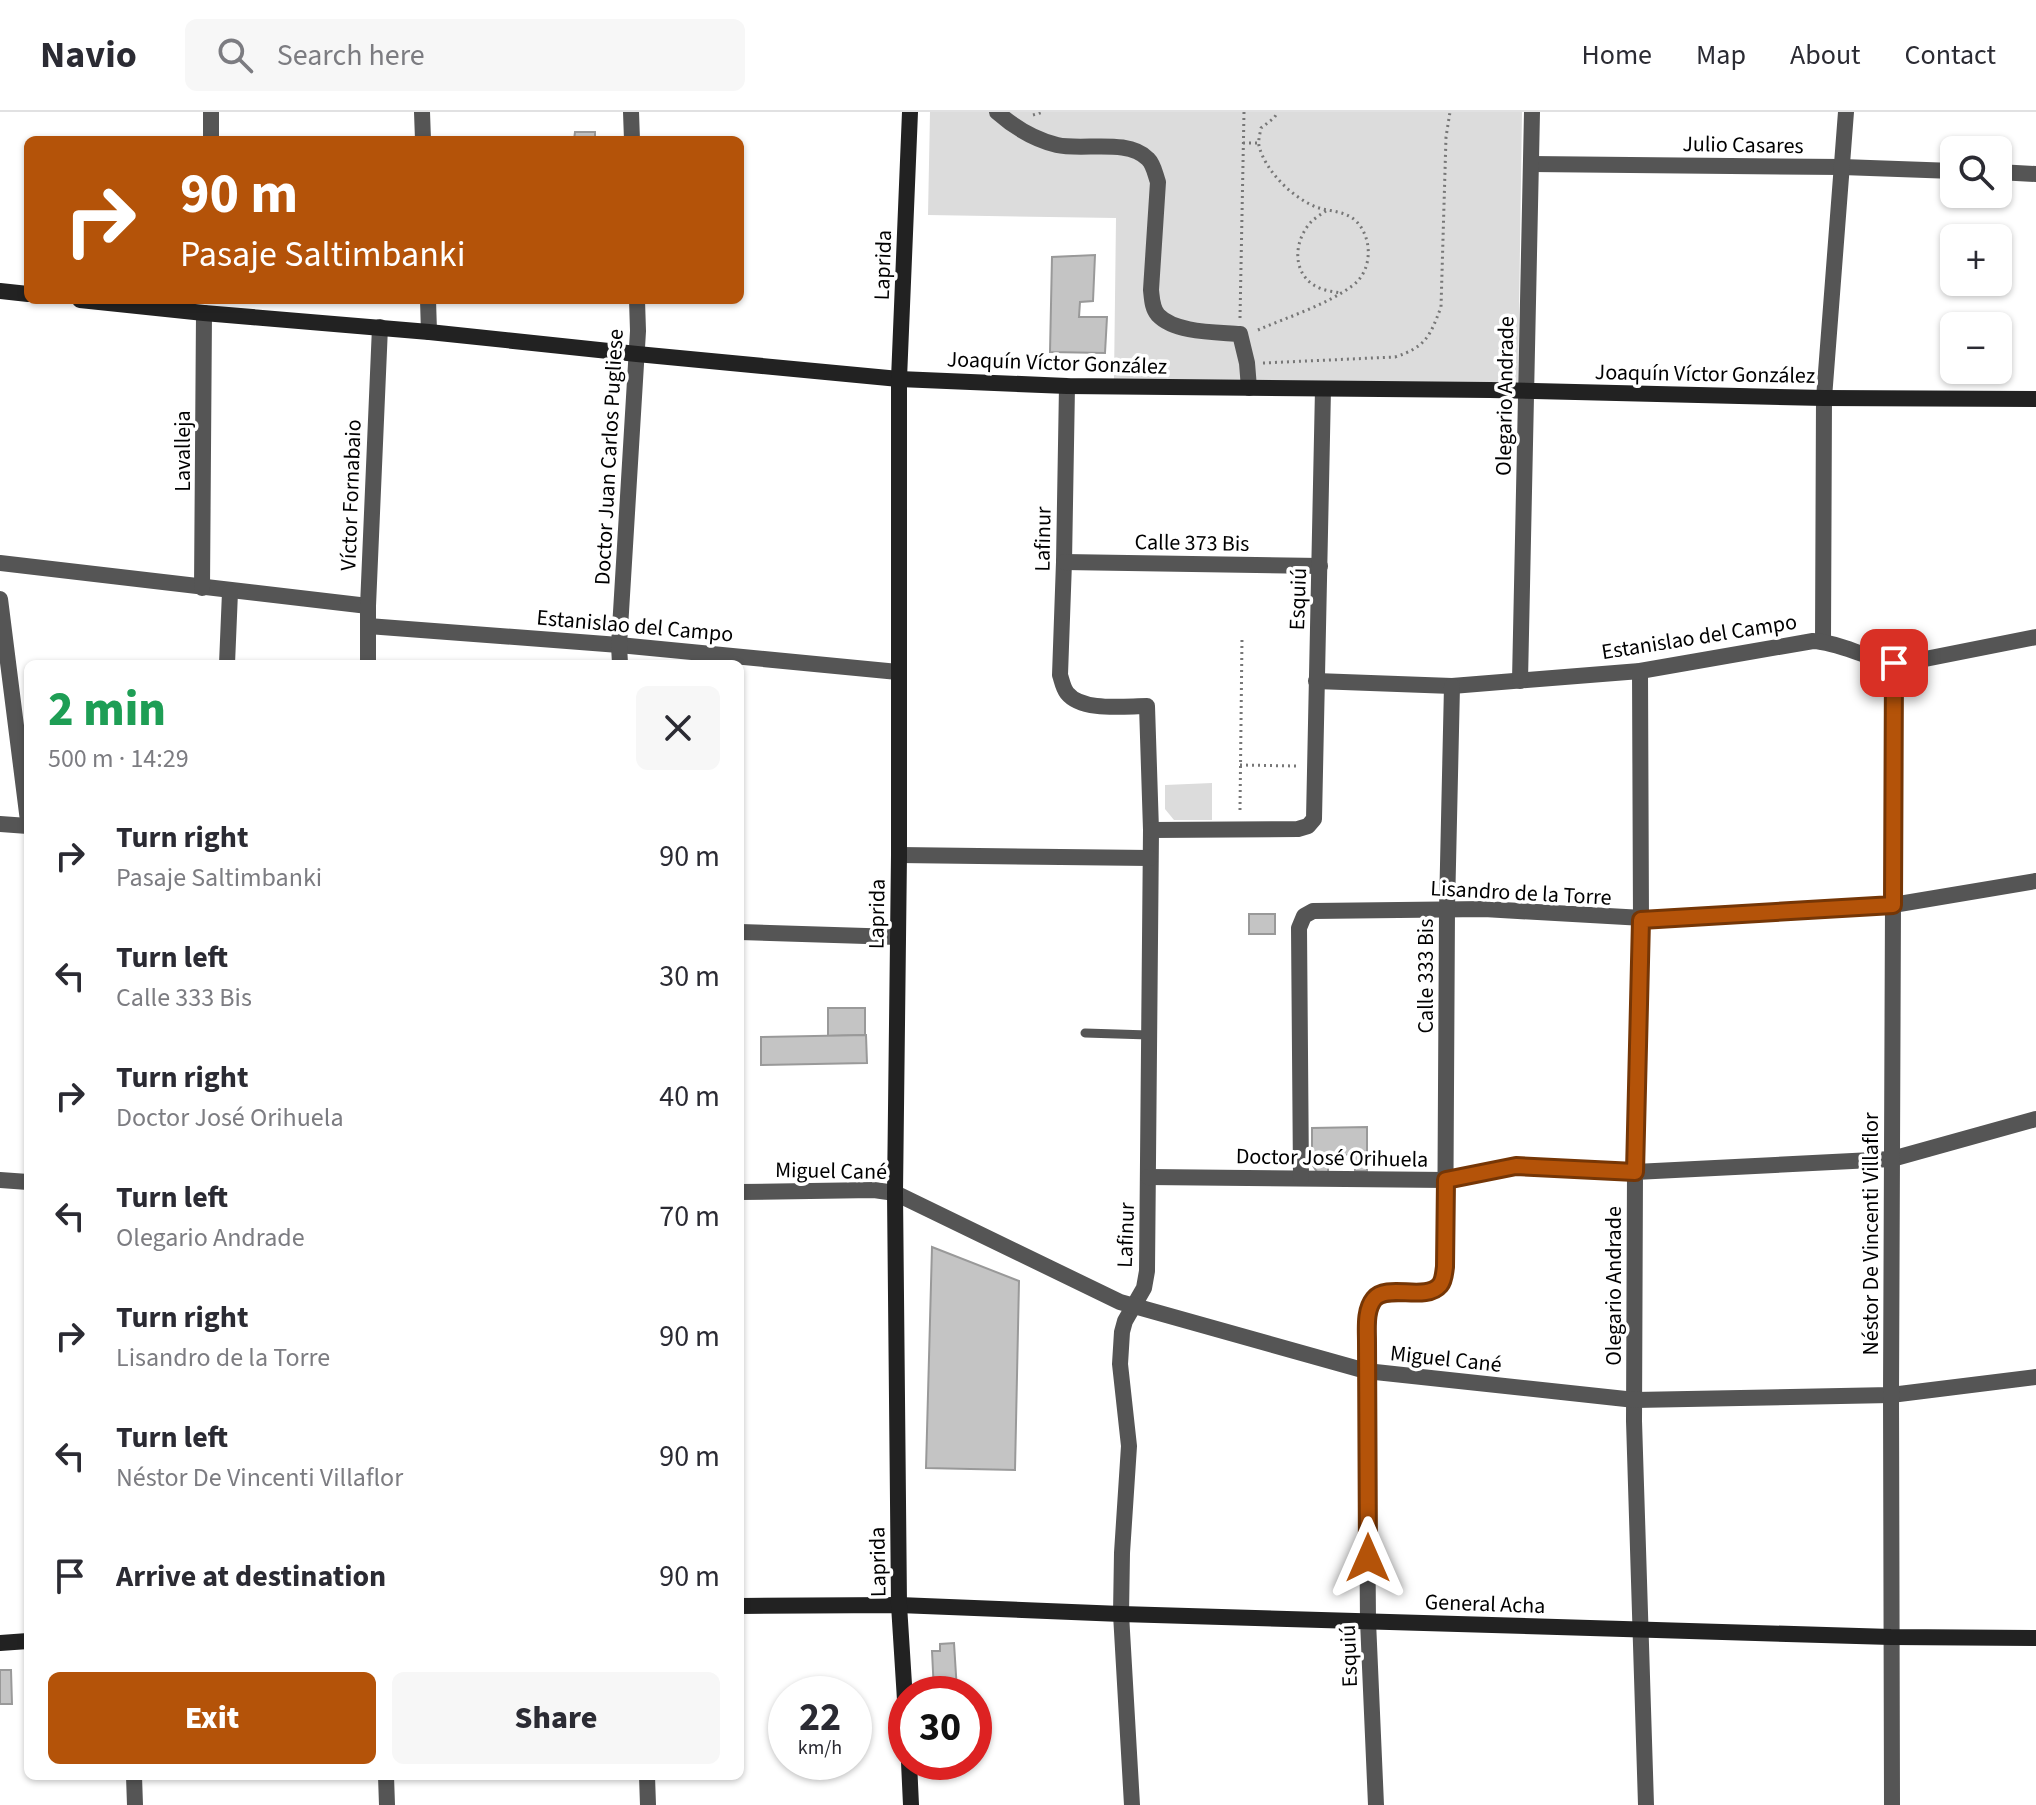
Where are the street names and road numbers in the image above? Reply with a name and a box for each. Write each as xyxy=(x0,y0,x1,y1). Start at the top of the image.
street label: Julio Casares xyxy=(1682,128,1804,162)
street label: Laprida xyxy=(866,229,900,301)
street label: Olegario Andrade xyxy=(1488,316,1522,476)
street label: Doctor Juan Carlos Pugliese xyxy=(586,328,632,586)
street label: Joaquín Víctor González xyxy=(946,343,1168,383)
street label: Joaquín Víctor González xyxy=(1594,356,1816,392)
street label: Lavalleja xyxy=(167,410,199,492)
street label: Víctor Fornabaio xyxy=(332,419,370,571)
street label: Lafinur xyxy=(1026,506,1060,572)
street label: Calle 373 Bis xyxy=(1134,526,1250,560)
street label: Esquiú xyxy=(1281,567,1315,631)
street label: Estanislao del Campo xyxy=(535,601,735,651)
street label: Estanislao del Campo xyxy=(1599,606,1799,668)
street label: Lisandro de la Torre xyxy=(1430,872,1612,914)
street label: Laprida xyxy=(860,879,894,949)
street label: Calle 333 Bis xyxy=(1410,919,1442,1033)
street label: Néstor De Vincenti Villaflor xyxy=(1855,1112,1887,1356)
street label: Doctor José Orihuela xyxy=(1235,1140,1429,1176)
street label: Miguel Cané xyxy=(775,1154,887,1188)
street label: Lafinur xyxy=(1109,1202,1143,1268)
street label: Olegario Andrade xyxy=(1598,1206,1630,1366)
street label: Miguel Cané xyxy=(1389,1337,1503,1381)
street label: Laprida xyxy=(861,1527,895,1597)
street label: General Acha xyxy=(1424,1586,1546,1622)
street label: Esquiú xyxy=(1332,1624,1366,1688)

